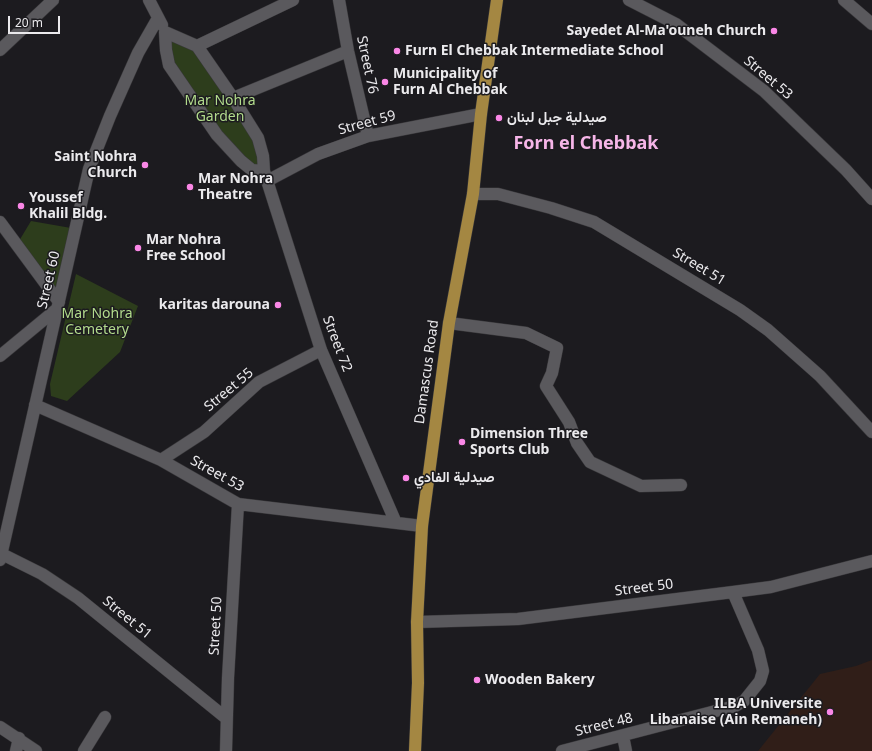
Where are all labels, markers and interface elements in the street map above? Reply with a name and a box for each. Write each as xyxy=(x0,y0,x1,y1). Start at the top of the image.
scale bar xyxy=(10,8,62,34)
text: 20 m xyxy=(15,14,43,31)
place label: Sayedet Al-Ma'ouneh Church xyxy=(566,23,766,39)
marker: Sayedet Al-Ma'ouneh Church xyxy=(769,26,779,36)
street label: Street 76 xyxy=(353,35,381,95)
place label: Furn El Chebbak Intermediate School xyxy=(405,43,664,59)
marker: Furn El Chebbak Intermediate School xyxy=(392,46,402,56)
street label: Street 53 xyxy=(740,53,796,103)
place label: Municipality of Furn Al Chebbak xyxy=(393,66,507,98)
marker: Municipality of Furn Al Chebbak xyxy=(380,77,390,87)
park label: Mar Nohra Garden xyxy=(184,93,256,126)
street label: Street 59 xyxy=(336,107,398,139)
place label: صيدلية جبل لبنان xyxy=(507,110,607,126)
marker: صيدلية جبل لبنان xyxy=(494,113,504,123)
district label: Forn el Chebbak xyxy=(513,133,659,155)
place label: Saint Nohra Church xyxy=(54,149,137,182)
marker: Saint Nohra Church xyxy=(140,160,150,170)
place label: Mar Nohra Theatre xyxy=(198,171,273,204)
marker: Mar Nohra Theatre xyxy=(185,182,195,192)
place label: Youssef Khalil Bldg. xyxy=(29,190,107,222)
marker: Youssef Khalil Bldg. xyxy=(16,201,26,211)
place label: Mar Nohra Free School xyxy=(146,232,226,264)
marker: Mar Nohra Free School xyxy=(133,243,143,253)
street label: Street 51 xyxy=(669,245,729,289)
street label: Street 60 xyxy=(34,249,64,311)
place label: karitas darouna xyxy=(159,297,270,313)
marker: karitas darouna xyxy=(273,300,283,310)
park label: Mar Nohra Cemetery xyxy=(61,306,133,338)
street label: Street 72 xyxy=(319,314,355,374)
street label: Damascus Road xyxy=(411,319,443,425)
street label: Street 55 xyxy=(201,365,257,415)
place label: Dimension Three Sports Club xyxy=(470,426,588,458)
marker: Dimension Three Sports Club xyxy=(457,437,467,447)
street label: Street 53 xyxy=(187,452,247,496)
place label: صيدلية الفادي xyxy=(414,470,495,486)
marker: صيدلية الفادي xyxy=(401,473,411,483)
street label: Street 50 xyxy=(614,576,674,600)
street label: Street 51 xyxy=(99,593,155,643)
street label: Street 50 xyxy=(206,596,226,656)
place label: Wooden Bakery xyxy=(485,672,595,688)
marker: Wooden Bakery xyxy=(472,675,482,685)
place label: ILBA Universite Libanaise (Ain Remaneh) xyxy=(650,696,822,728)
marker: ILBA Universite Libanaise (Ain Remaneh) xyxy=(825,707,835,717)
street label: Street 48 xyxy=(573,710,635,740)

